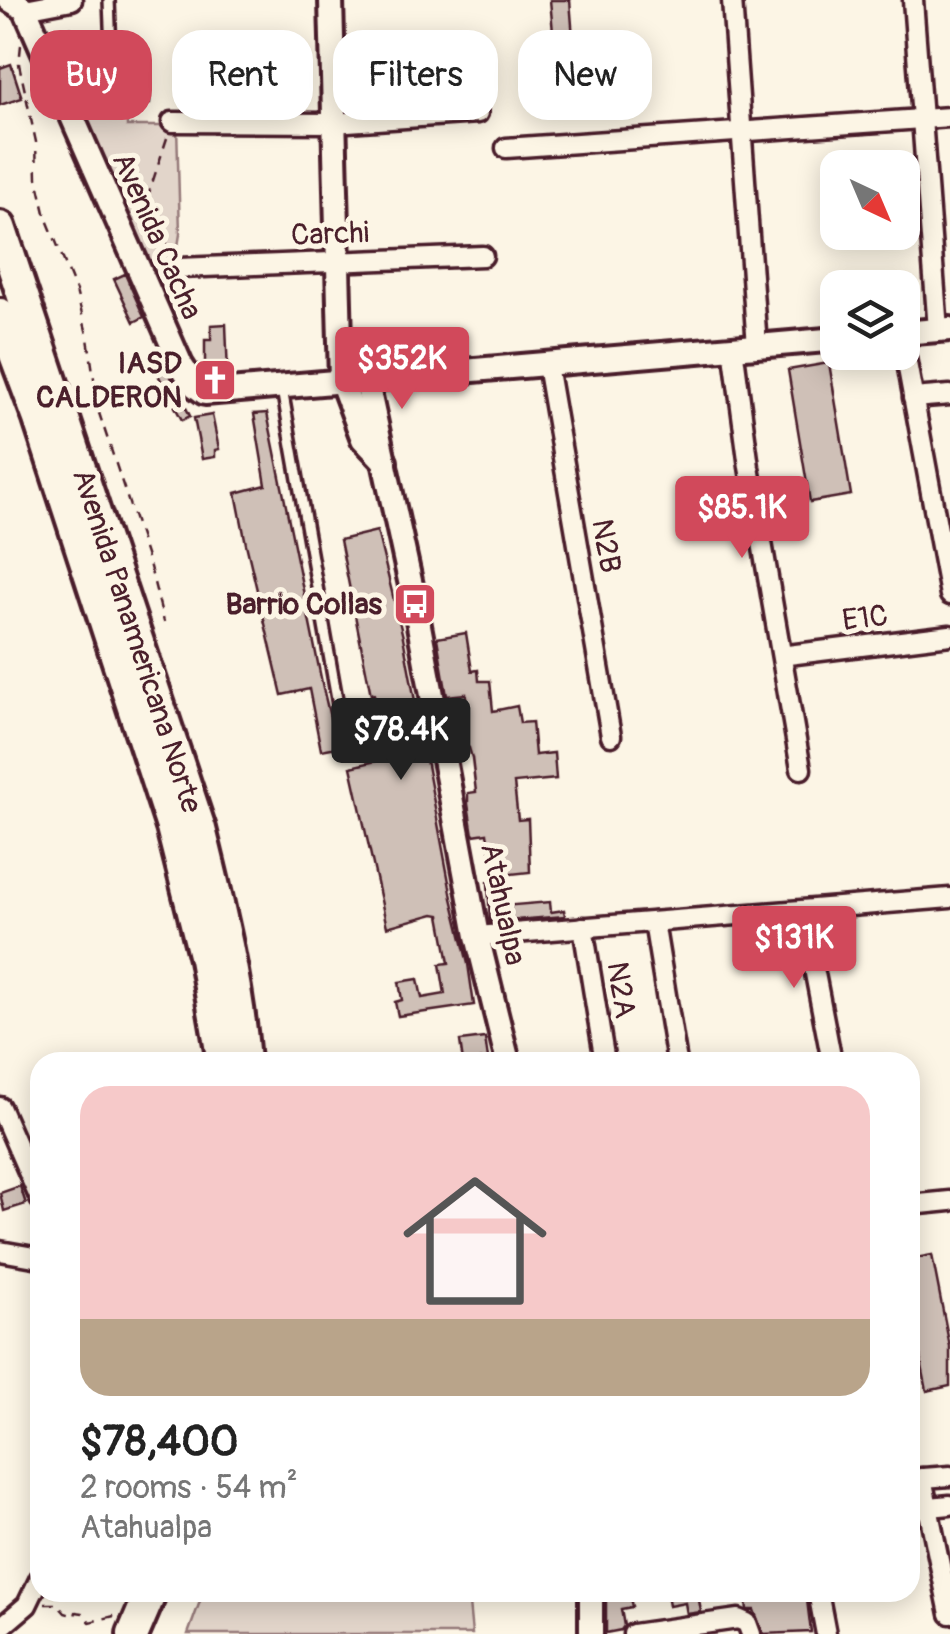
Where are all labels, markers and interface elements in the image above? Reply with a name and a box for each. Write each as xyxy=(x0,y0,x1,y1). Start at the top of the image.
chip: Buy xyxy=(30,30,152,120)
chip: Rent xyxy=(172,30,313,120)
chip: Filters xyxy=(333,30,498,120)
chip: New xyxy=(518,30,652,120)
street label: Avenida Cacha xyxy=(104,147,210,325)
north arrow xyxy=(820,150,920,250)
map controls xyxy=(820,150,920,370)
street label: Carchi xyxy=(290,214,370,254)
button: layers xyxy=(820,270,920,370)
pin: $352K xyxy=(332,327,472,412)
text: $352K xyxy=(357,339,447,379)
place label: IASD CALDERON xyxy=(36,345,182,416)
church icon: IASD CALDERON xyxy=(192,357,238,403)
street label: Avenida Panamericana Norte xyxy=(64,464,210,818)
pin: $85.1K xyxy=(661,476,823,561)
text: $85.1K xyxy=(697,488,787,528)
street label: N2B xyxy=(583,516,629,576)
bus stop icon: Barrio Collas xyxy=(392,581,438,627)
place label: Barrio Collas xyxy=(225,586,383,623)
street label: E1C xyxy=(840,597,890,639)
pin: $78.4K xyxy=(320,698,482,783)
text: $78.4K xyxy=(353,710,449,750)
street label: Atahualpa xyxy=(472,840,534,968)
pin: $131K xyxy=(724,906,864,991)
text: $131K xyxy=(754,918,834,958)
street label: N2A xyxy=(598,959,644,1021)
icon: home xyxy=(385,1151,565,1331)
text: $78,400 xyxy=(80,1416,239,1468)
text: 2 rooms · 54 m² xyxy=(80,1468,298,1508)
text: Atahualpa xyxy=(80,1508,212,1548)

